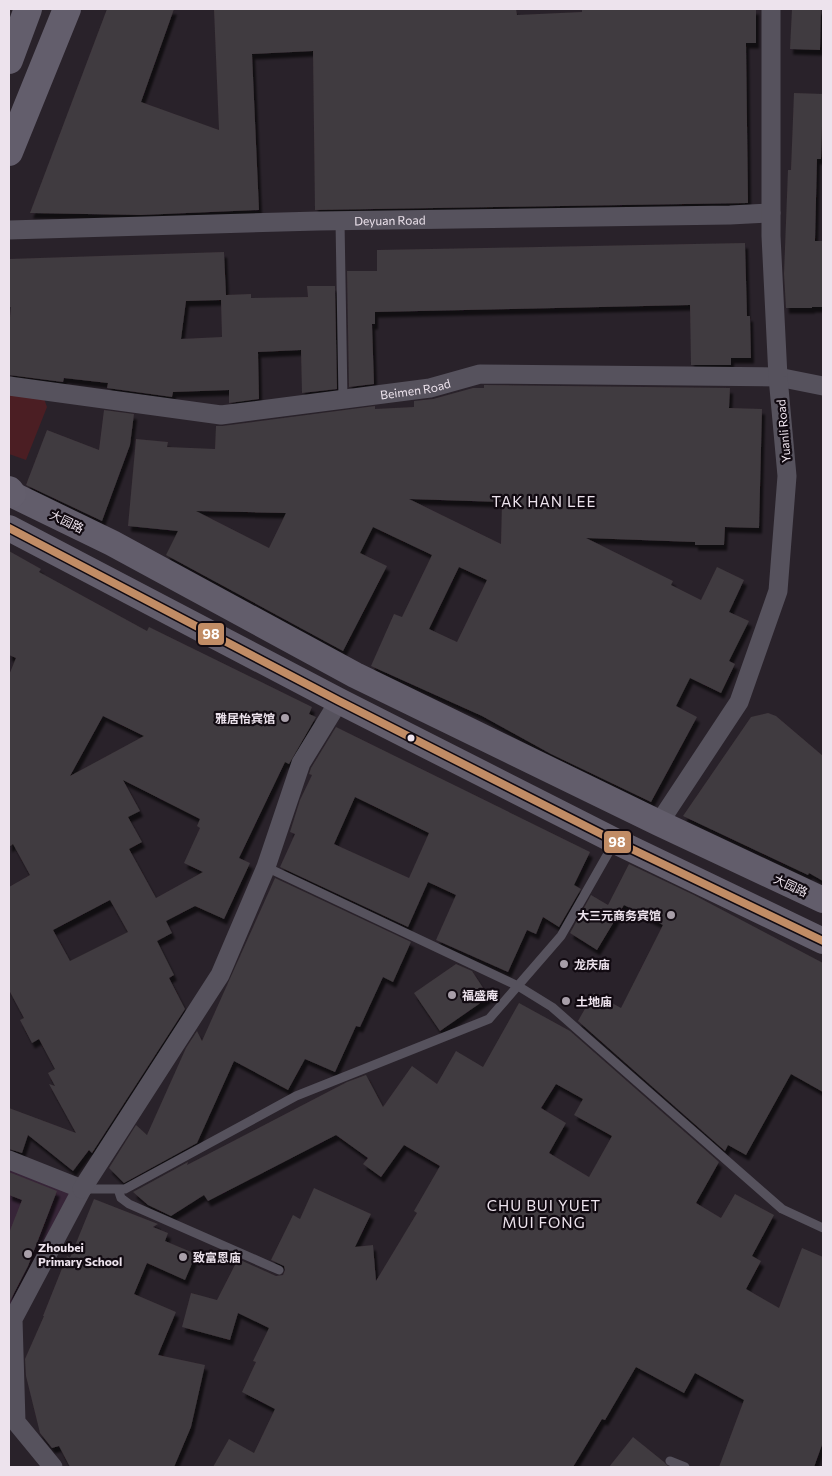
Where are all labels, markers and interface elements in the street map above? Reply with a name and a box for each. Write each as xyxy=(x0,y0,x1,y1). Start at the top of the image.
street label: Deyuan Road xyxy=(354,212,426,227)
street label: Beimen Road xyxy=(379,376,452,401)
street label: Yuanli Road xyxy=(773,399,793,463)
district label: TAK HAN LEE xyxy=(492,492,596,510)
street label: 大园路 xyxy=(48,507,86,535)
line badge: 98 xyxy=(197,622,225,646)
text: 98 xyxy=(202,625,220,642)
place label: 雅居怡宾馆 xyxy=(215,711,275,725)
marker: 雅居怡宾馆 xyxy=(279,712,291,724)
unlabelled marker xyxy=(406,733,416,743)
line badge: 98 xyxy=(603,830,632,854)
text: 98 xyxy=(608,833,626,850)
street label: 大园路 xyxy=(772,871,810,899)
place label: 大三元商务宾馆 xyxy=(577,908,661,922)
marker: 大三元商务宾馆 xyxy=(665,909,677,921)
place label: 龙庆庙 xyxy=(574,957,610,971)
marker: 龙庆庙 xyxy=(558,958,570,970)
place label: 福盛庵 xyxy=(462,988,498,1002)
marker: 福盛庵 xyxy=(446,989,458,1001)
place label: 土地庙 xyxy=(576,994,612,1008)
marker: 土地庙 xyxy=(560,995,572,1007)
district label: CHU BUI YUET MUI FONG xyxy=(487,1196,601,1231)
place label: Zhoubei Primary School xyxy=(38,1240,122,1268)
marker: Zhoubei Primary School xyxy=(22,1248,34,1260)
place label: 致富恩庙 xyxy=(193,1250,241,1264)
marker: 致富恩庙 xyxy=(177,1251,189,1263)

